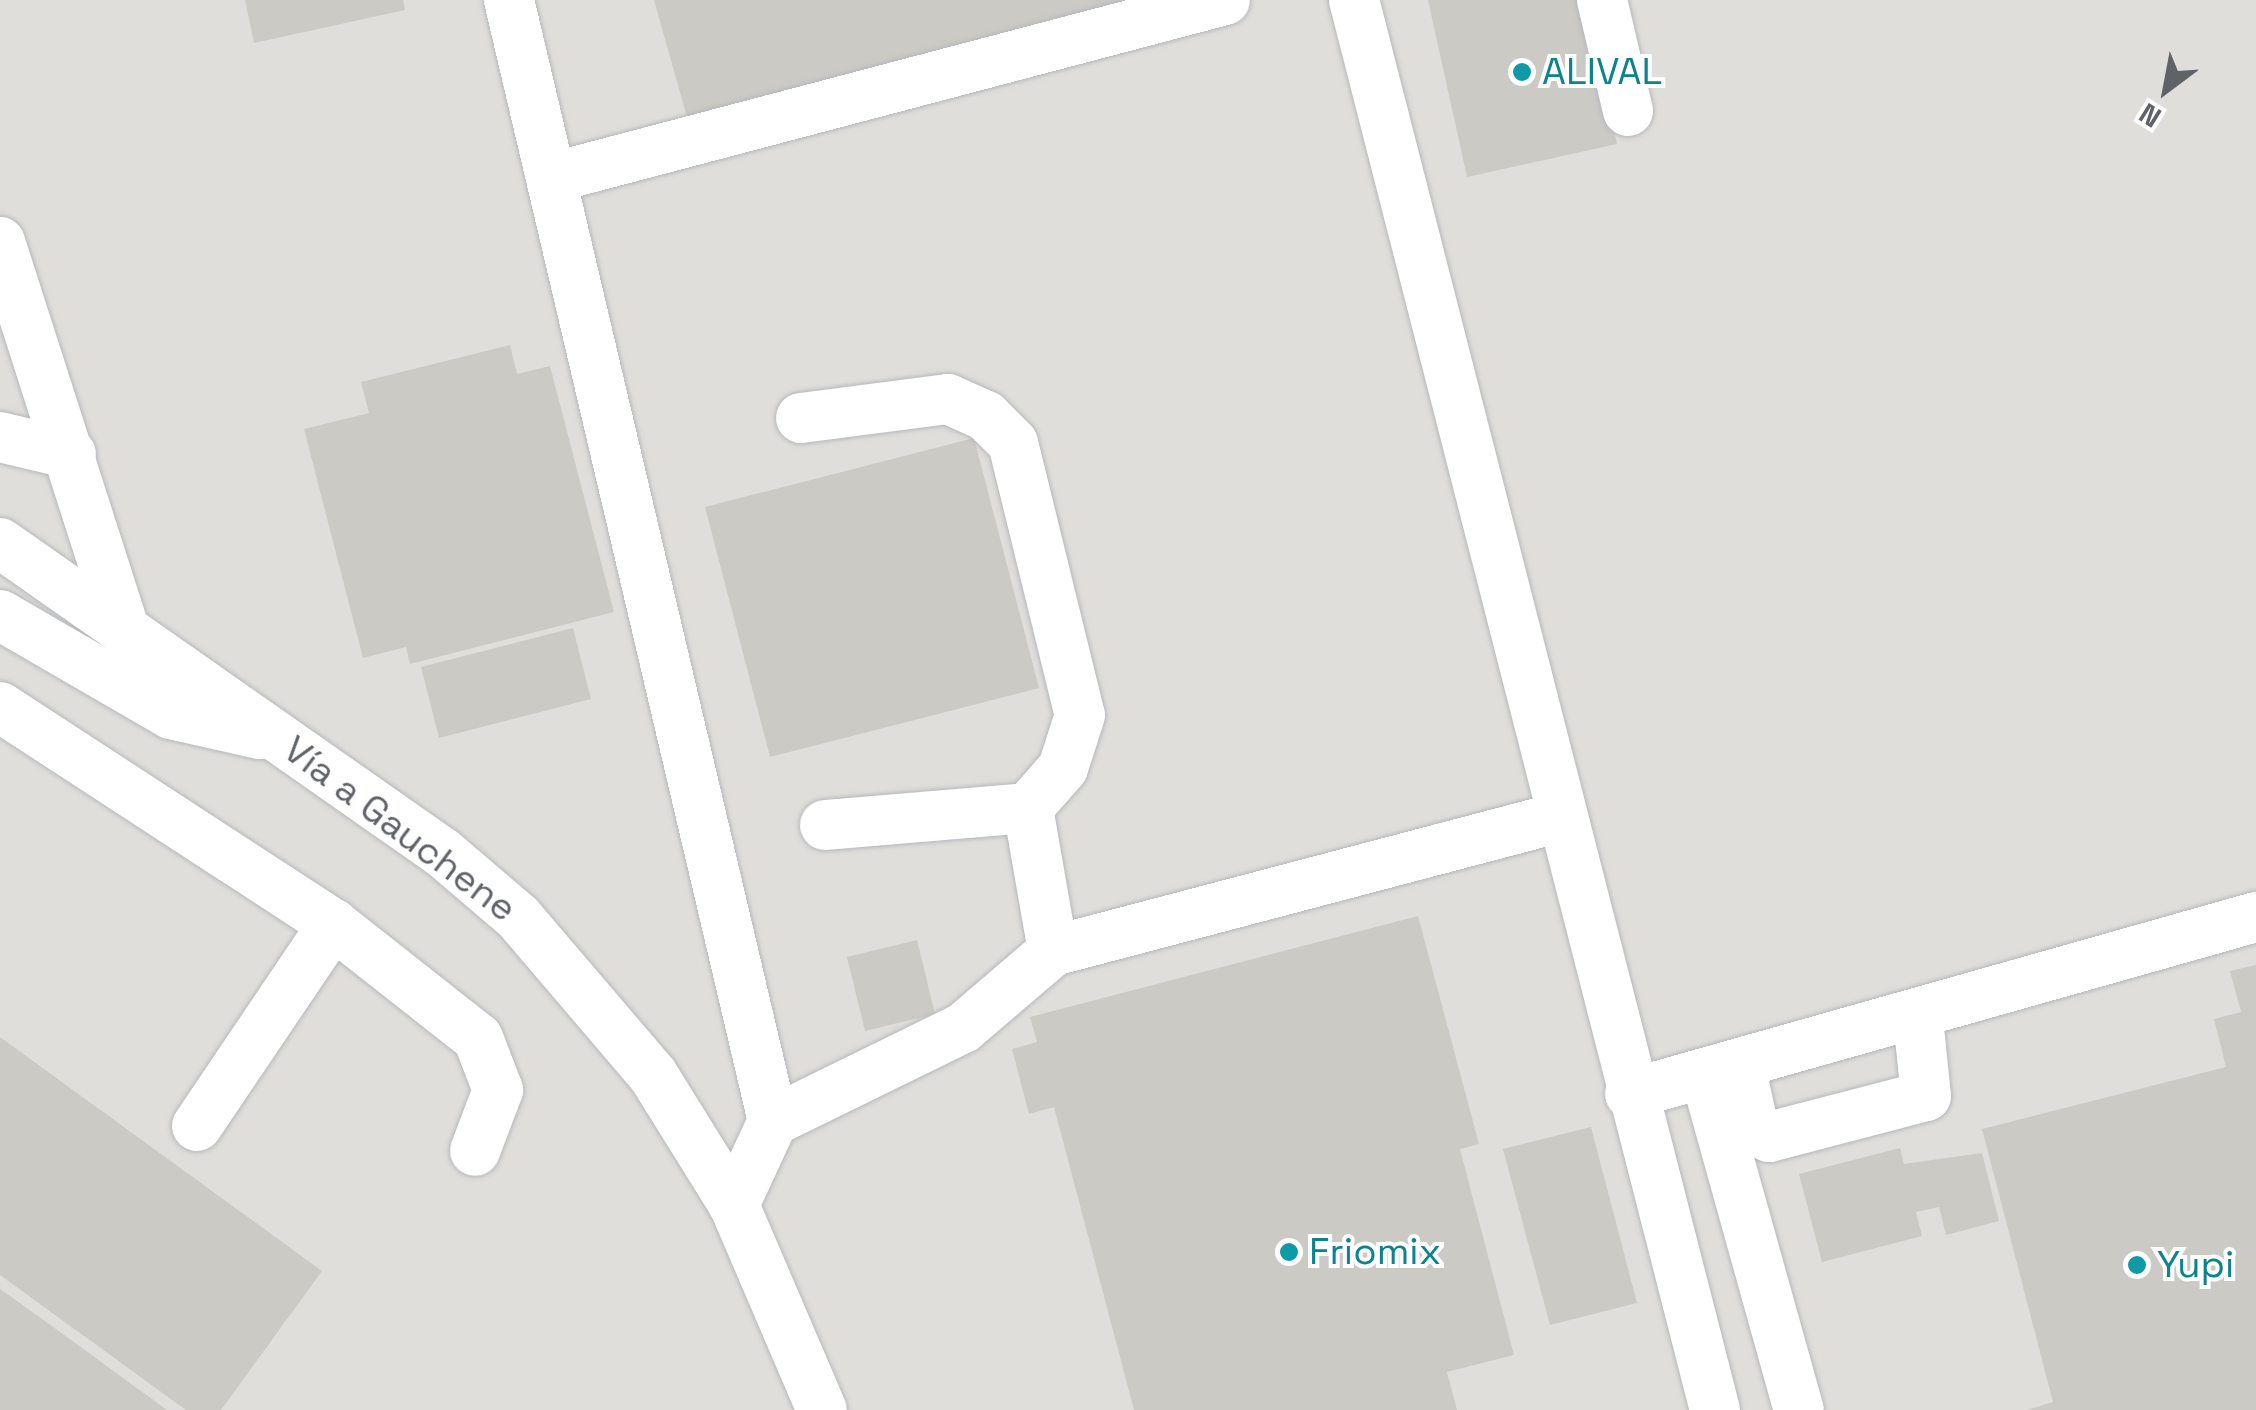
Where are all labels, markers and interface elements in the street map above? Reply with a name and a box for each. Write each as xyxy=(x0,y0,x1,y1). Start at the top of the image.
north arrow xyxy=(2116,40,2216,140)
place label: ALIVAL xyxy=(1542,49,1662,95)
marker: ALIVAL xyxy=(1511,61,1533,83)
text: N xyxy=(2133,95,2168,136)
street label: Vía a Gauchene xyxy=(274,727,526,931)
place label: Friomix xyxy=(1309,1229,1441,1275)
marker: Friomix xyxy=(1278,1241,1300,1263)
place label: Yupi xyxy=(2157,1242,2234,1288)
marker: Yupi xyxy=(2126,1254,2148,1276)

